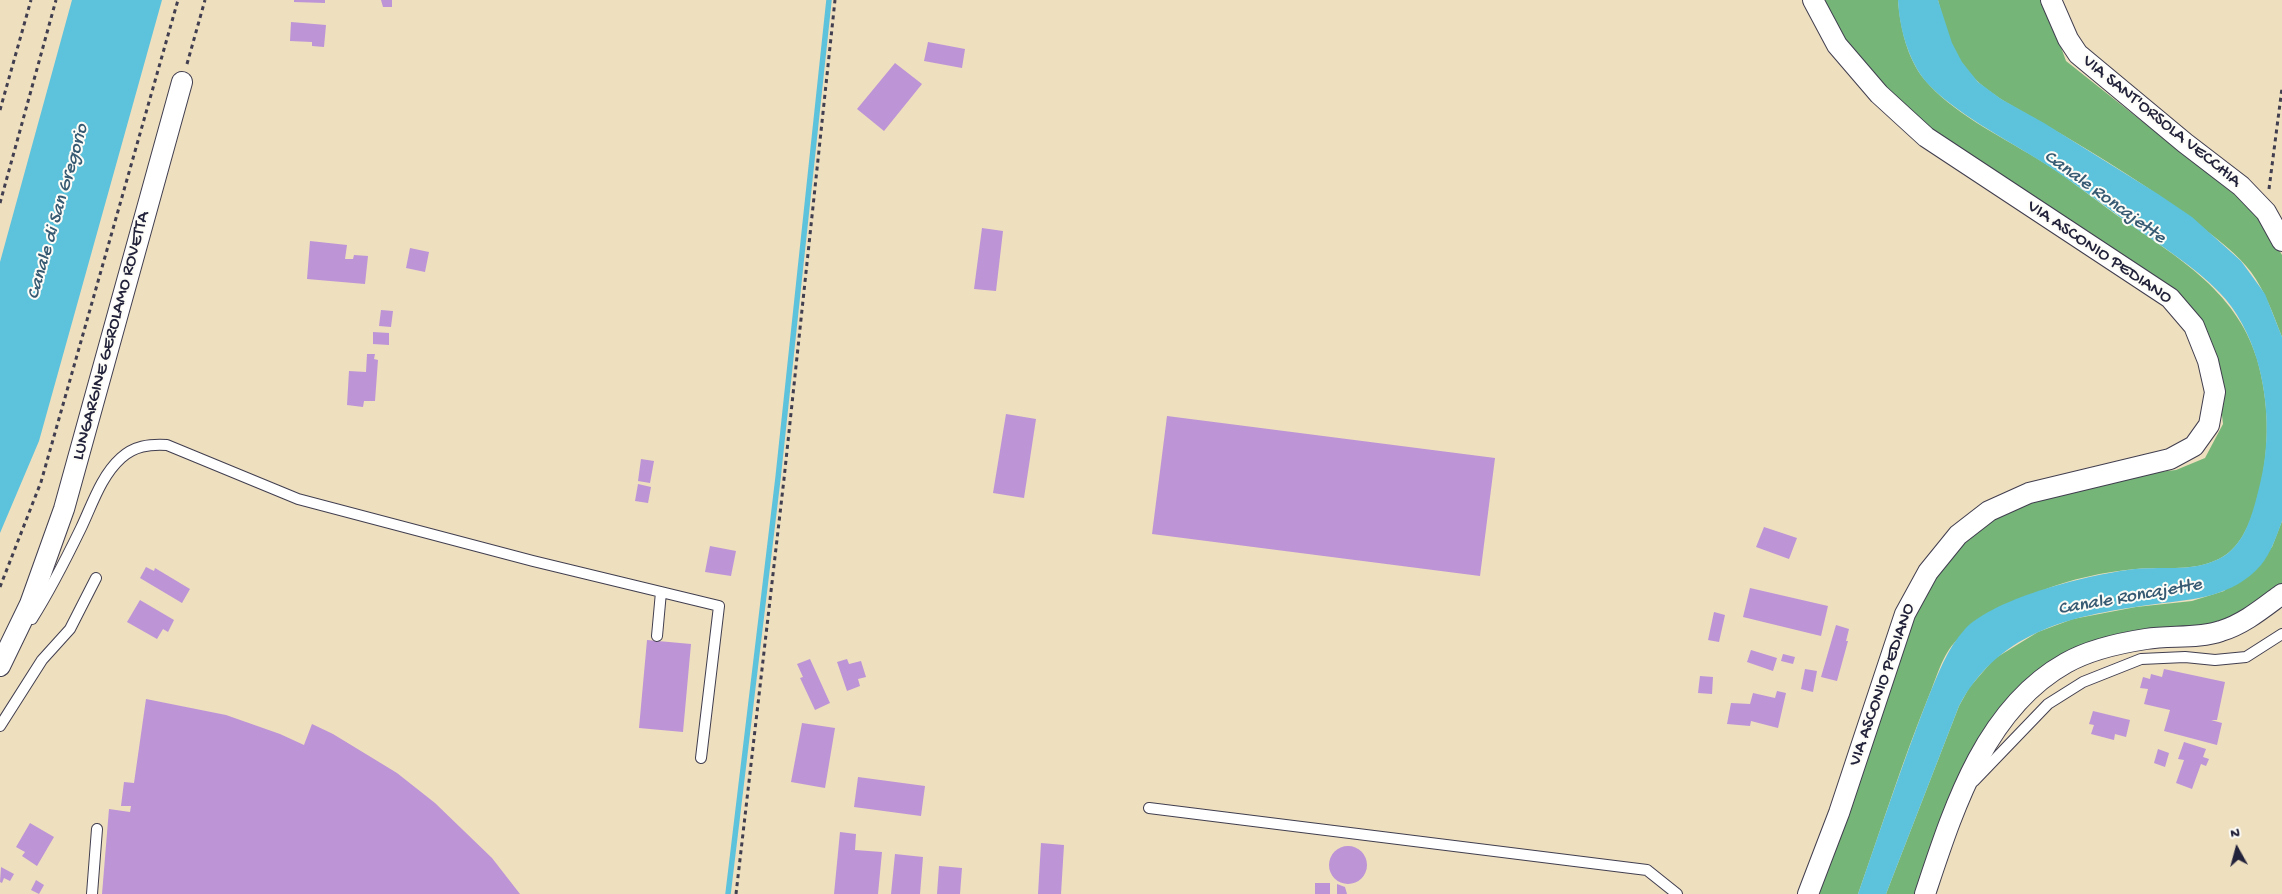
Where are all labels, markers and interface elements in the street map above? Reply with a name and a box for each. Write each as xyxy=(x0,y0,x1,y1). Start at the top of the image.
street label: VIA SANT'ORSOLA VECCHIA xyxy=(2077,51,2245,193)
water label: Canale di San Gregorio xyxy=(23,122,95,302)
water label: Canale Roncajette xyxy=(2038,146,2170,250)
street label: VIA ASCONIO PEDIANO xyxy=(2022,196,2176,310)
street label: LUNGARGINE GEROLAMO ROVETTA xyxy=(68,209,156,463)
water label: Canale Roncajette xyxy=(2056,574,2204,622)
street label: VIA ASCONIO PEDIANO xyxy=(1845,601,1921,769)
north arrow xyxy=(2212,824,2262,874)
text: N xyxy=(2230,825,2241,843)

